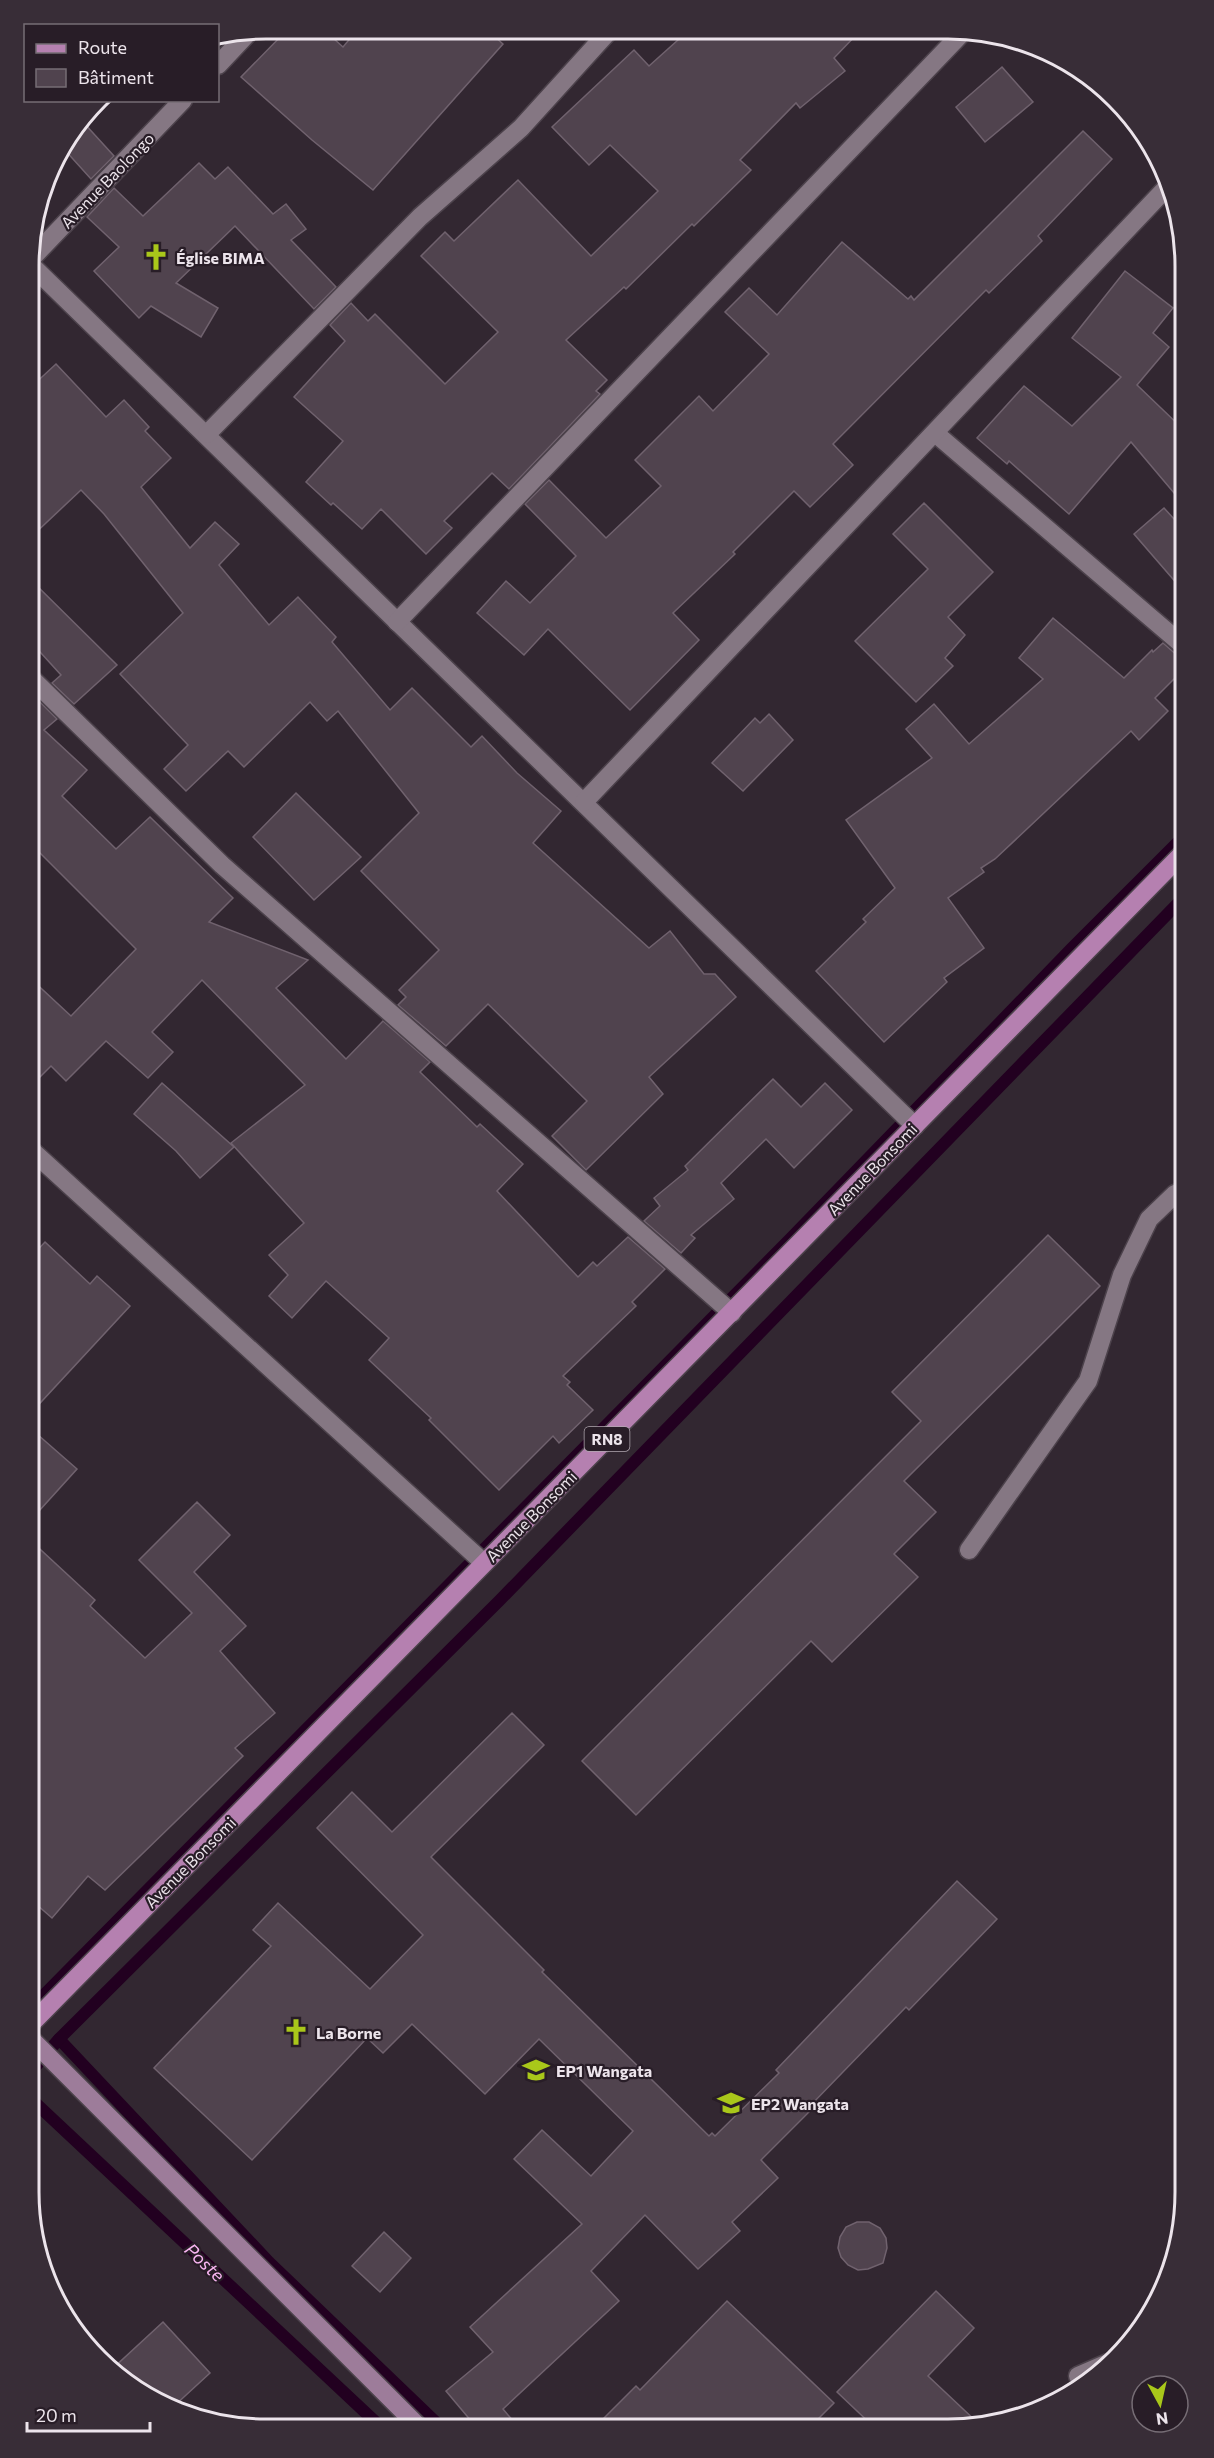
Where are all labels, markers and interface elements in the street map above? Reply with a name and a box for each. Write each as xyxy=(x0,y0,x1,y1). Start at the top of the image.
legend xyxy=(24,24,219,102)
text: Route xyxy=(78,36,127,58)
text: Bâtiment xyxy=(78,66,154,88)
street label: Avenue Baolongo xyxy=(57,128,157,232)
church icon: Église BIMA xyxy=(141,242,171,272)
place label: Église BIMA xyxy=(176,248,265,267)
street label: Avenue Bonsomi xyxy=(823,1119,921,1219)
road number: RN8 xyxy=(584,1427,630,1451)
street label: Avenue Bonsomi xyxy=(482,1467,580,1565)
street label: Avenue Bonsomi xyxy=(141,1813,239,1911)
church icon: La Borne xyxy=(281,2017,311,2047)
place label: La Borne xyxy=(316,2023,381,2042)
school or university icon: EP1 Wangata xyxy=(521,2055,551,2085)
place label: EP1 Wangata xyxy=(556,2061,652,2080)
school or university icon: EP2 Wangata xyxy=(716,2088,746,2118)
place label: EP2 Wangata xyxy=(751,2094,849,2113)
water label: Poste xyxy=(181,2238,230,2286)
north arrow xyxy=(1130,2374,1190,2434)
scale bar xyxy=(27,2395,150,2433)
text: 20 m xyxy=(36,2404,77,2426)
text: N xyxy=(1155,2409,1169,2430)

